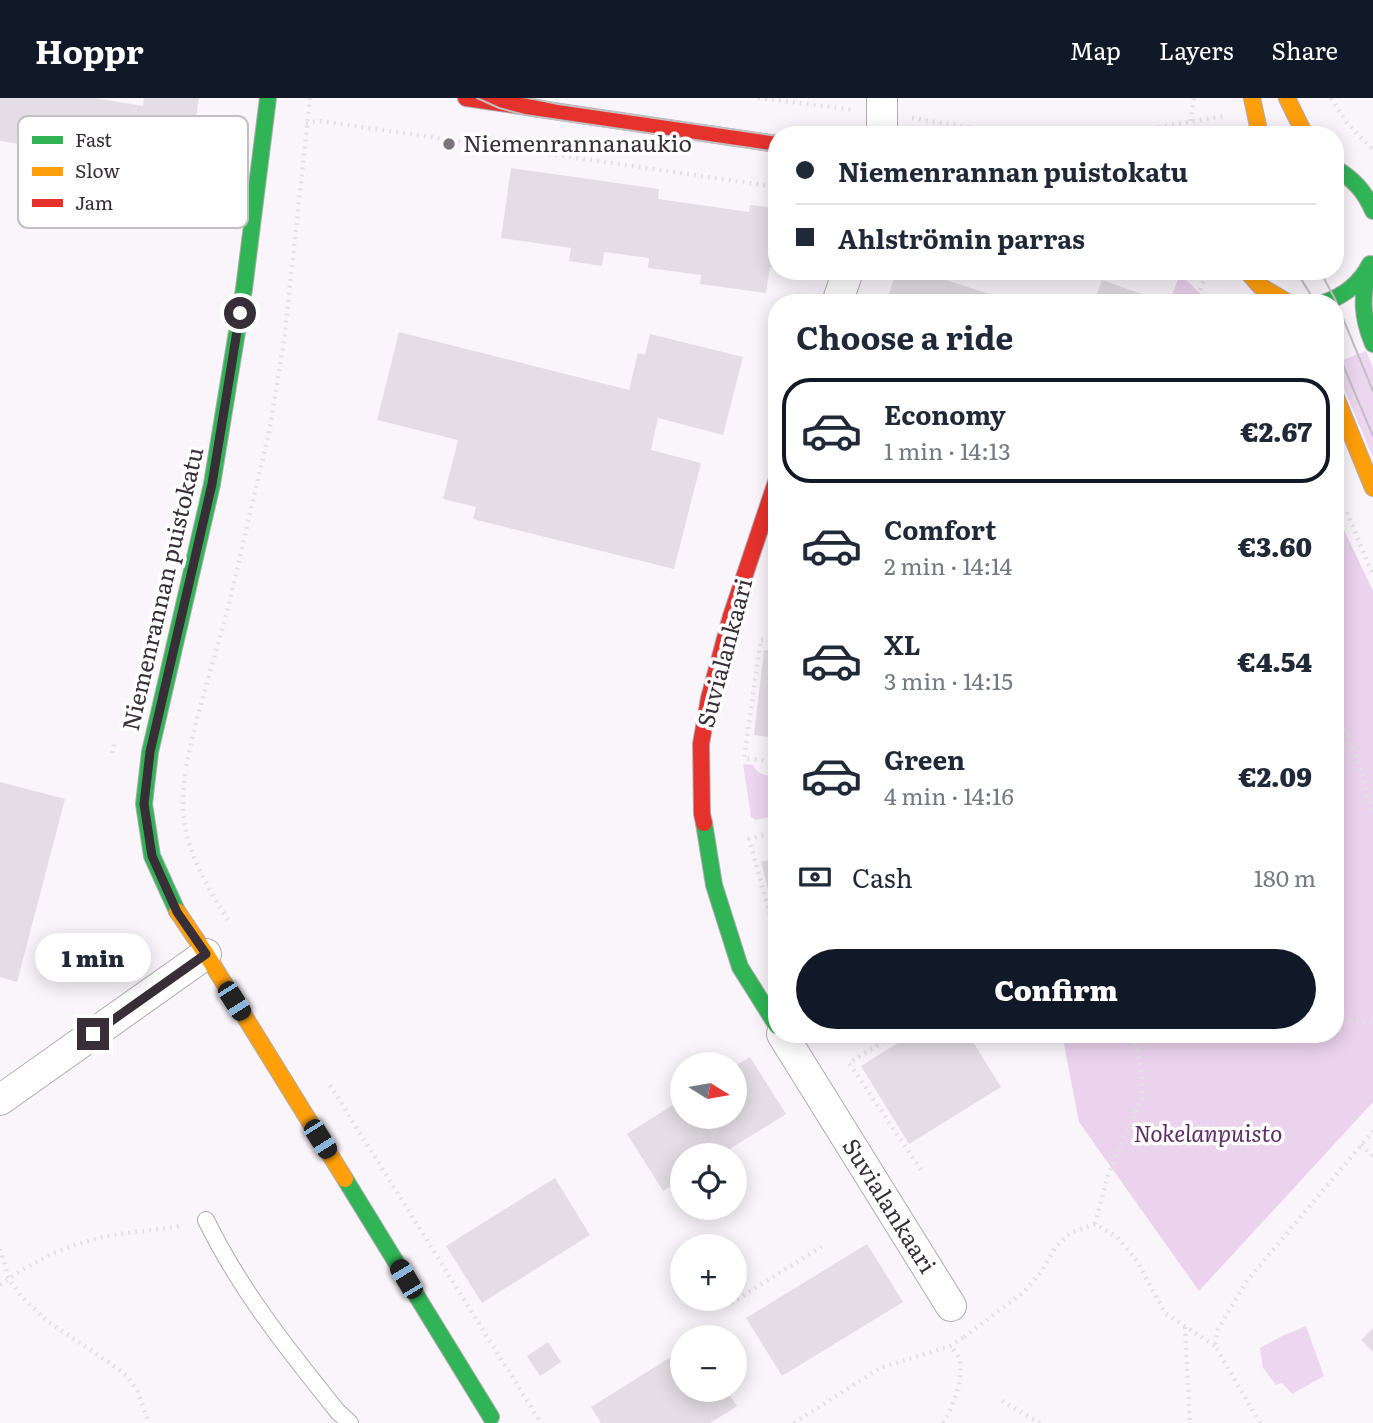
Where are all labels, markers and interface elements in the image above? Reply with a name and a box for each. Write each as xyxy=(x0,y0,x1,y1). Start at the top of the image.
text: Hoppr xyxy=(35,25,144,74)
text: Map xyxy=(1070,32,1121,67)
text: Layers xyxy=(1159,32,1233,67)
text: Share xyxy=(1271,32,1338,67)
legend xyxy=(18,116,248,228)
text: Fast xyxy=(75,125,112,153)
place label: Niemenrannanaukio xyxy=(463,125,692,159)
marker: Niemenrannanaukio xyxy=(441,136,457,152)
text: Niemenrannan puistokatu xyxy=(838,151,1188,190)
text: Slow xyxy=(75,156,120,184)
text: Jam xyxy=(75,188,113,216)
text: Ahlströmin parras xyxy=(838,218,1085,257)
route start xyxy=(224,297,256,329)
text: Choose a ride xyxy=(796,312,1013,360)
text: Economy xyxy=(884,394,1006,433)
icon: car xyxy=(800,399,863,462)
text: €2.67 xyxy=(1240,411,1312,450)
text: 1 min · 14:13 xyxy=(884,433,1011,467)
street label: Niemenrannan puistokatu xyxy=(112,443,210,734)
text: Comfort xyxy=(884,509,996,548)
icon: car xyxy=(800,514,863,577)
text: €3.60 xyxy=(1238,526,1312,565)
text: 2 min · 14:14 xyxy=(884,548,1012,582)
street label: Suvialankaari xyxy=(687,574,759,731)
text: XL xyxy=(884,624,921,663)
icon: car xyxy=(800,629,863,692)
text: €4.54 xyxy=(1238,641,1312,680)
text: 3 min · 14:15 xyxy=(884,663,1013,697)
text: Green xyxy=(884,739,965,778)
icon: car xyxy=(800,744,863,807)
text: €2.09 xyxy=(1238,756,1312,795)
text: 4 min · 14:16 xyxy=(884,778,1014,812)
text: Cash xyxy=(852,857,913,896)
icon: cash xyxy=(796,858,834,896)
text: 180 m xyxy=(1254,860,1316,894)
callout: 1 min xyxy=(35,932,151,982)
text: 1 min xyxy=(62,940,124,974)
button: Confirm xyxy=(796,949,1316,1029)
car xyxy=(214,978,255,1024)
route end xyxy=(77,1018,109,1050)
north arrow xyxy=(670,1052,747,1129)
map controls xyxy=(670,1052,747,1402)
park label: Nokelanpuisto xyxy=(1134,1115,1282,1149)
car xyxy=(300,1116,341,1162)
street label: Suvialankaari xyxy=(836,1131,946,1279)
button: locate xyxy=(670,1143,747,1220)
button: + xyxy=(670,1234,747,1311)
car xyxy=(387,1256,426,1302)
button: − xyxy=(670,1325,747,1402)

